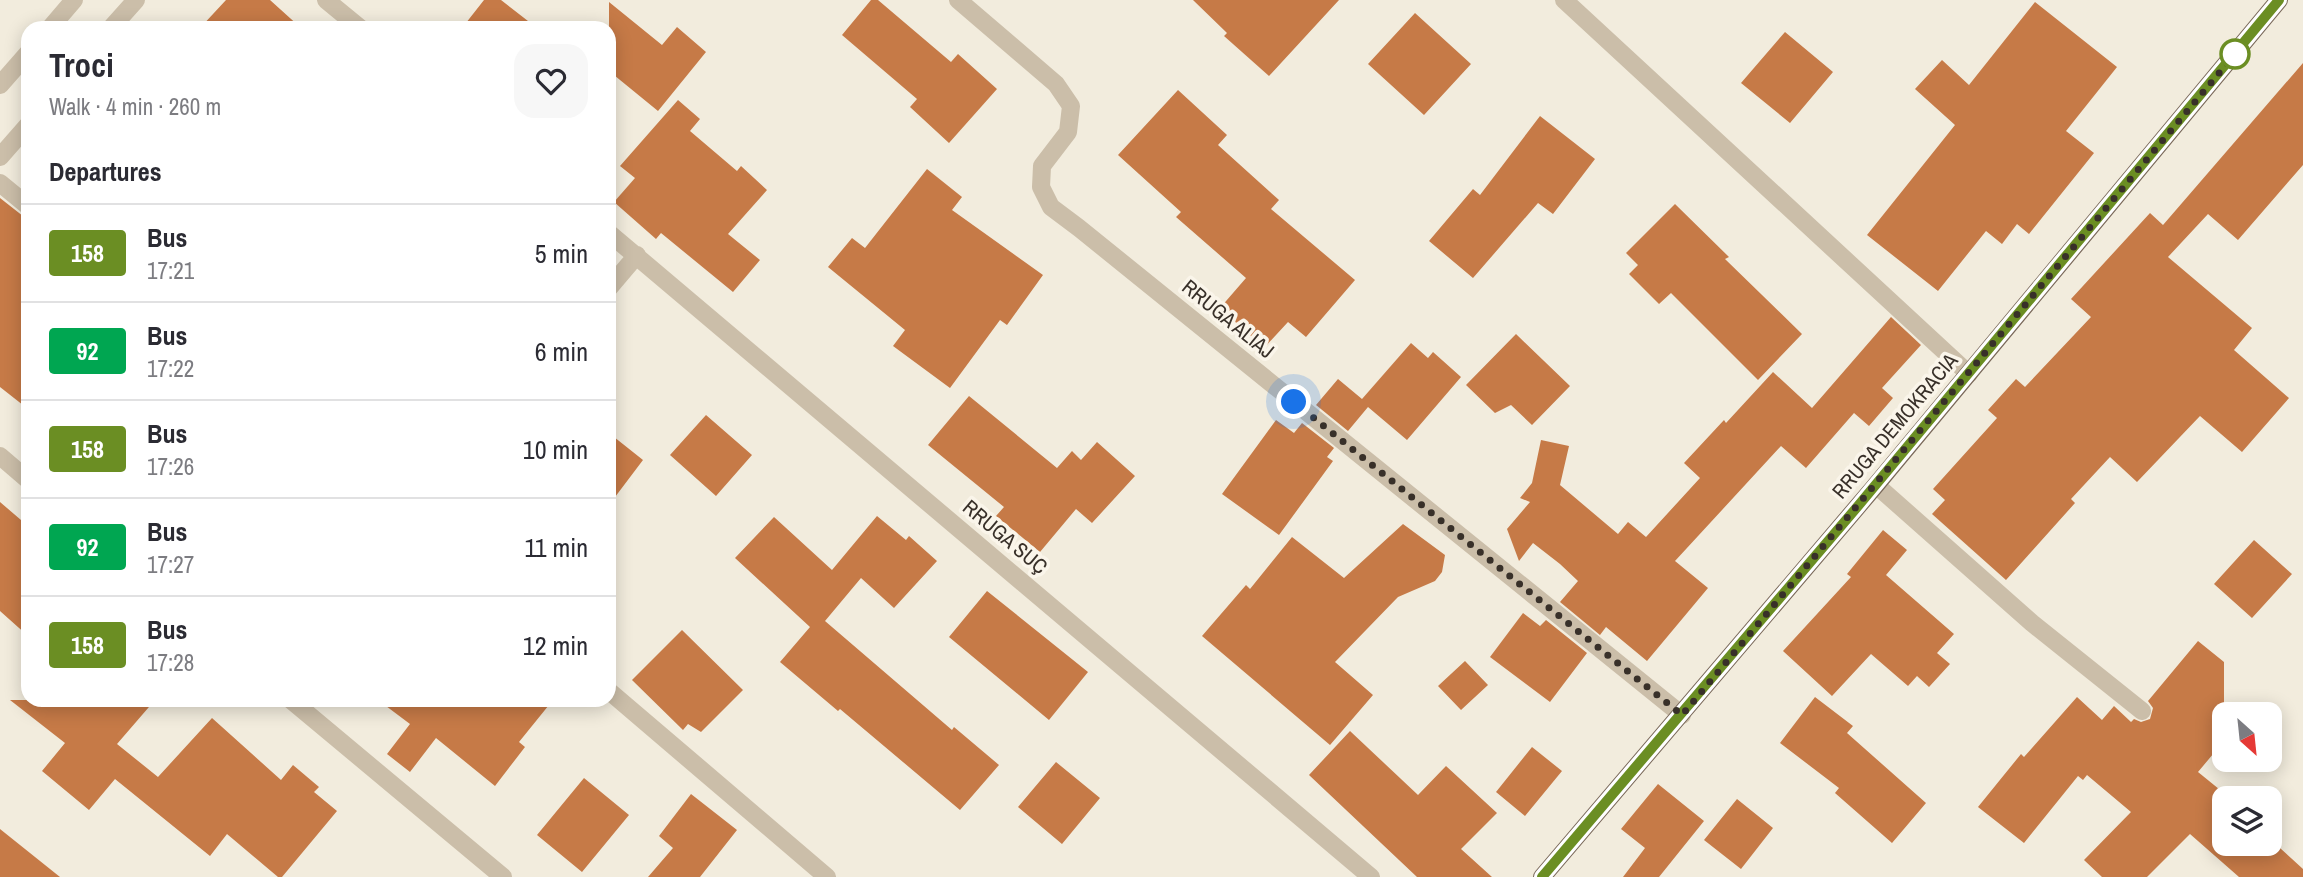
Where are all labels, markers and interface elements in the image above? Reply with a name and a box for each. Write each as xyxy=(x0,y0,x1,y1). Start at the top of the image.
unlabelled marker xyxy=(2220,39,2250,69)
text: Troci xyxy=(49,43,114,87)
button: heart xyxy=(514,44,588,118)
text: Walk · 4 min · 260 m xyxy=(49,91,221,122)
text: Departures xyxy=(49,154,162,189)
text: Bus xyxy=(147,220,187,255)
text: 5 min xyxy=(535,236,588,271)
text: 158 xyxy=(71,237,104,269)
text: 17:21 xyxy=(147,255,194,286)
street label: RRUGA ALIAJ xyxy=(1176,272,1281,365)
text: Bus xyxy=(147,318,187,353)
text: 6 min xyxy=(535,334,588,369)
text: 92 xyxy=(77,335,98,367)
street label: RRUGA DEMOKRACIA xyxy=(1825,346,1964,505)
text: 17:22 xyxy=(147,353,194,384)
your location xyxy=(1276,384,1311,419)
text: Bus xyxy=(147,416,187,451)
text: 10 min xyxy=(523,432,588,467)
text: 158 xyxy=(71,433,104,465)
text: 17:26 xyxy=(147,451,194,482)
street label: RRUGA SUÇ xyxy=(957,493,1054,581)
text: Bus xyxy=(147,514,187,549)
text: 11 min xyxy=(524,530,588,565)
text: 92 xyxy=(77,531,98,563)
text: 17:27 xyxy=(147,549,194,580)
text: Bus xyxy=(147,612,187,647)
text: 12 min xyxy=(523,628,588,663)
text: 158 xyxy=(71,629,104,661)
text: 17:28 xyxy=(147,647,194,678)
north arrow xyxy=(2212,702,2282,772)
map controls xyxy=(2212,702,2282,856)
button: layers xyxy=(2212,786,2282,856)

